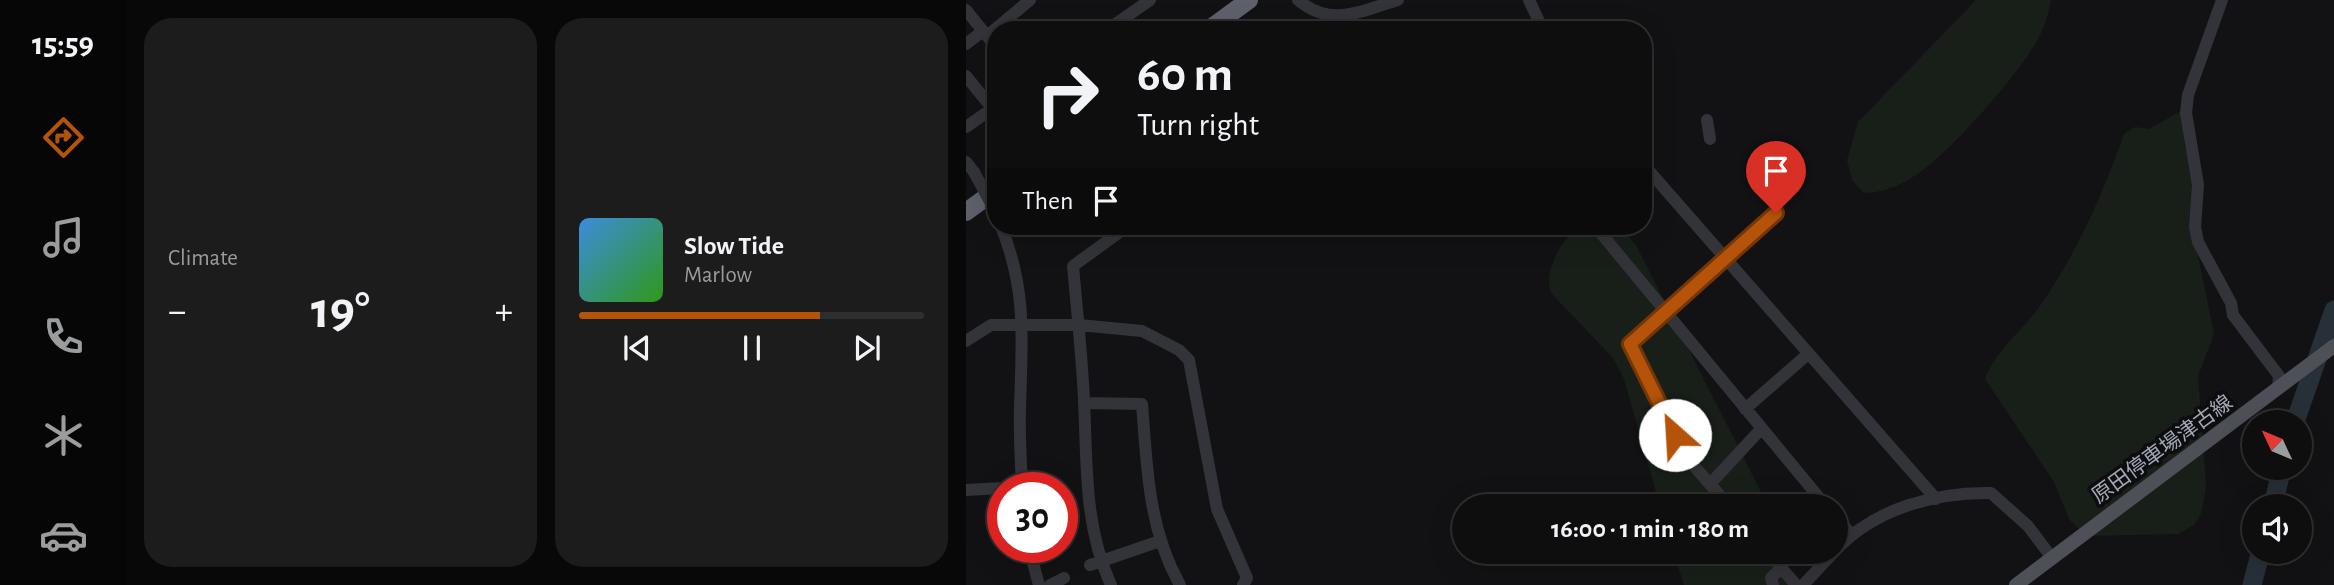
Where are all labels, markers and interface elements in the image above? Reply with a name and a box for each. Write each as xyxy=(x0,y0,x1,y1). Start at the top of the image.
text: 15:59 xyxy=(32,28,94,60)
icon: right xyxy=(1022,49,1113,140)
text: 60 m xyxy=(1137,51,1233,100)
text: Turn right xyxy=(1137,109,1259,141)
icon: directions xyxy=(39,113,88,162)
pin xyxy=(1746,141,1806,213)
icon: arrive xyxy=(1757,152,1795,190)
icon: arrive xyxy=(1087,182,1125,220)
text: Then xyxy=(1022,188,1073,214)
icon: music xyxy=(39,213,88,262)
text: Slow Tide xyxy=(684,233,784,259)
text: Climate xyxy=(168,247,238,270)
text: Marlow xyxy=(684,264,752,287)
text: 19° xyxy=(311,285,370,337)
text: − xyxy=(168,293,186,331)
text: + xyxy=(495,293,513,331)
icon: phone xyxy=(39,312,88,361)
icon: previous xyxy=(618,329,656,367)
icon: pause xyxy=(733,329,771,367)
icon: next xyxy=(848,329,886,367)
street label: 原田停車場津古線 xyxy=(2088,391,2236,507)
position arrow xyxy=(1638,398,1712,472)
north arrow xyxy=(2242,410,2312,480)
map controls xyxy=(2242,410,2312,564)
icon: climate xyxy=(39,411,88,460)
speed limit sign: 30 xyxy=(987,472,1078,563)
button: sound xyxy=(2242,494,2312,564)
icon: car xyxy=(39,511,88,560)
text: 16:00 · 1 min · 180 m xyxy=(1551,516,1749,542)

